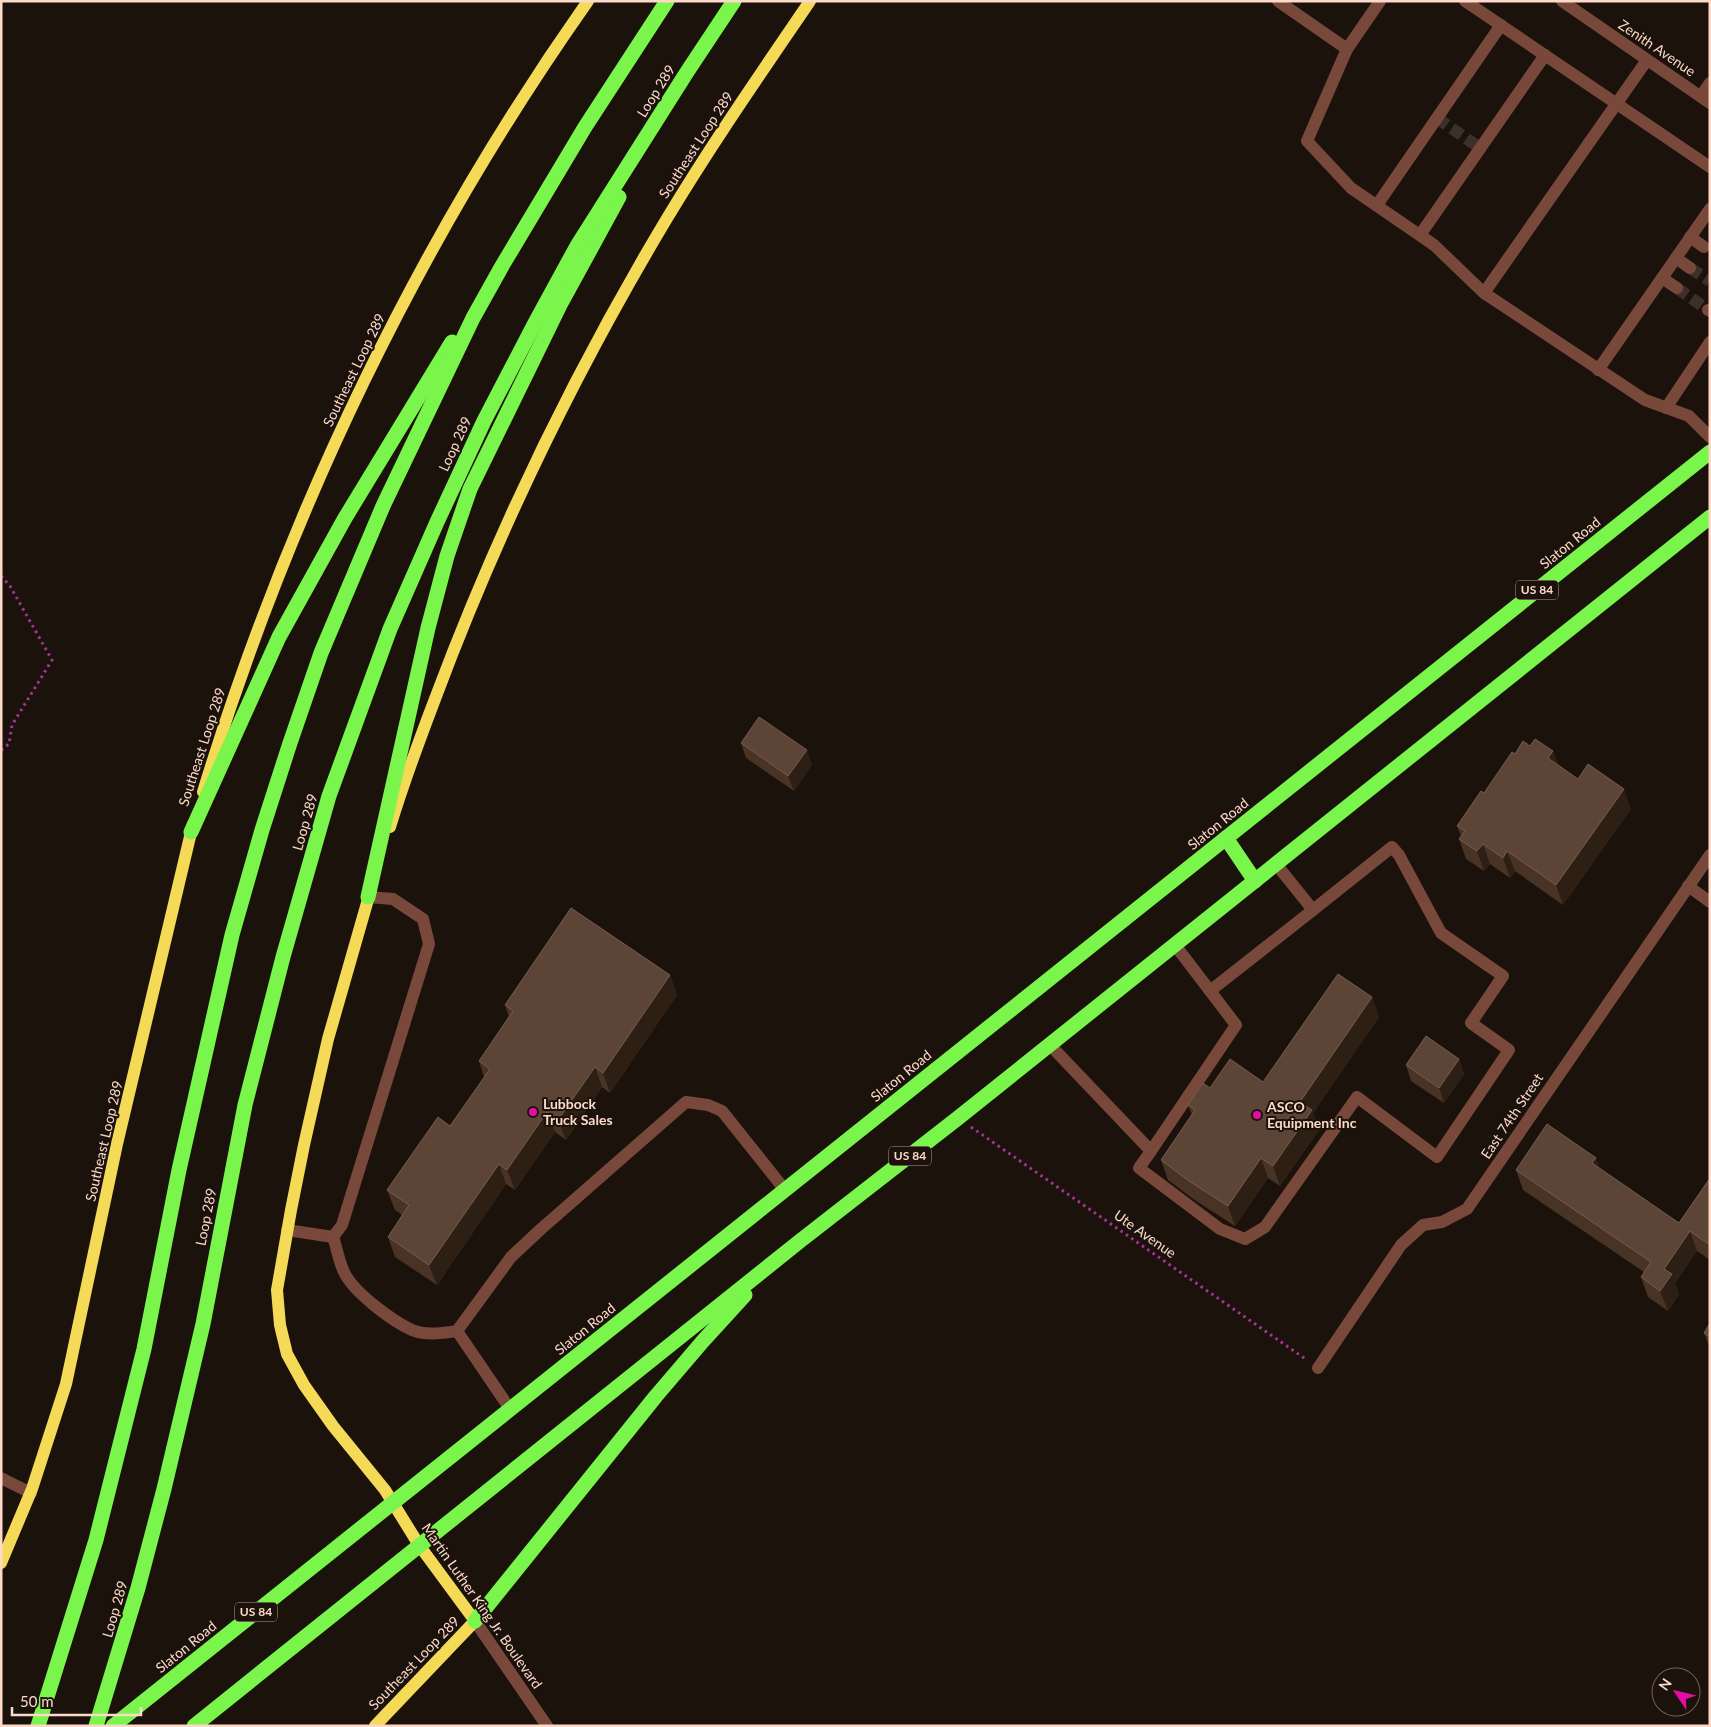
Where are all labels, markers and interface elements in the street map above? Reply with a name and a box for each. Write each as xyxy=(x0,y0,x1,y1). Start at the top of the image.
street label: Zenith Avenue xyxy=(1616,16,1699,80)
street label: Loop 289 xyxy=(633,61,678,120)
street label: Southeast Loop 289 xyxy=(655,88,736,201)
street label: Southeast Loop 289 xyxy=(319,311,388,429)
street label: Loop 289 xyxy=(435,414,475,474)
street label: Slaton Road xyxy=(1536,513,1603,572)
road number: US 84 xyxy=(1516,580,1558,600)
street label: Southeast Loop 289 xyxy=(174,685,229,808)
street label: Loop 289 xyxy=(288,791,321,852)
street label: Slaton Road xyxy=(1184,794,1251,853)
street label: Slaton Road xyxy=(867,1046,934,1105)
street label: East 74th Street xyxy=(1477,1070,1546,1162)
street label: Southeast Loop 289 xyxy=(81,1079,126,1203)
place label: Lubbock Truck Sales xyxy=(543,1095,613,1128)
place label: ASCO Equipment Inc xyxy=(1266,1098,1357,1131)
marker: Lubbock Truck Sales xyxy=(527,1106,539,1118)
marker: ASCO Equipment Inc xyxy=(1251,1109,1263,1121)
road number: US 84 xyxy=(889,1146,931,1166)
street label: Loop 289 xyxy=(192,1187,219,1247)
street label: Ute Avenue xyxy=(1111,1206,1180,1261)
street label: Slaton Road xyxy=(551,1299,618,1358)
street label: Martin Luther King Jr. Boulevard xyxy=(419,1520,546,1692)
street label: Loop 289 xyxy=(98,1578,131,1639)
road number: US 84 xyxy=(235,1602,277,1621)
street label: Southeast Loop 289 xyxy=(365,1612,463,1713)
street label: Slaton Road xyxy=(152,1617,219,1676)
north arrow xyxy=(1651,1667,1701,1717)
text: N xyxy=(1655,1675,1675,1694)
scale bar xyxy=(12,1684,141,1716)
text: 50 m xyxy=(20,1692,54,1710)

